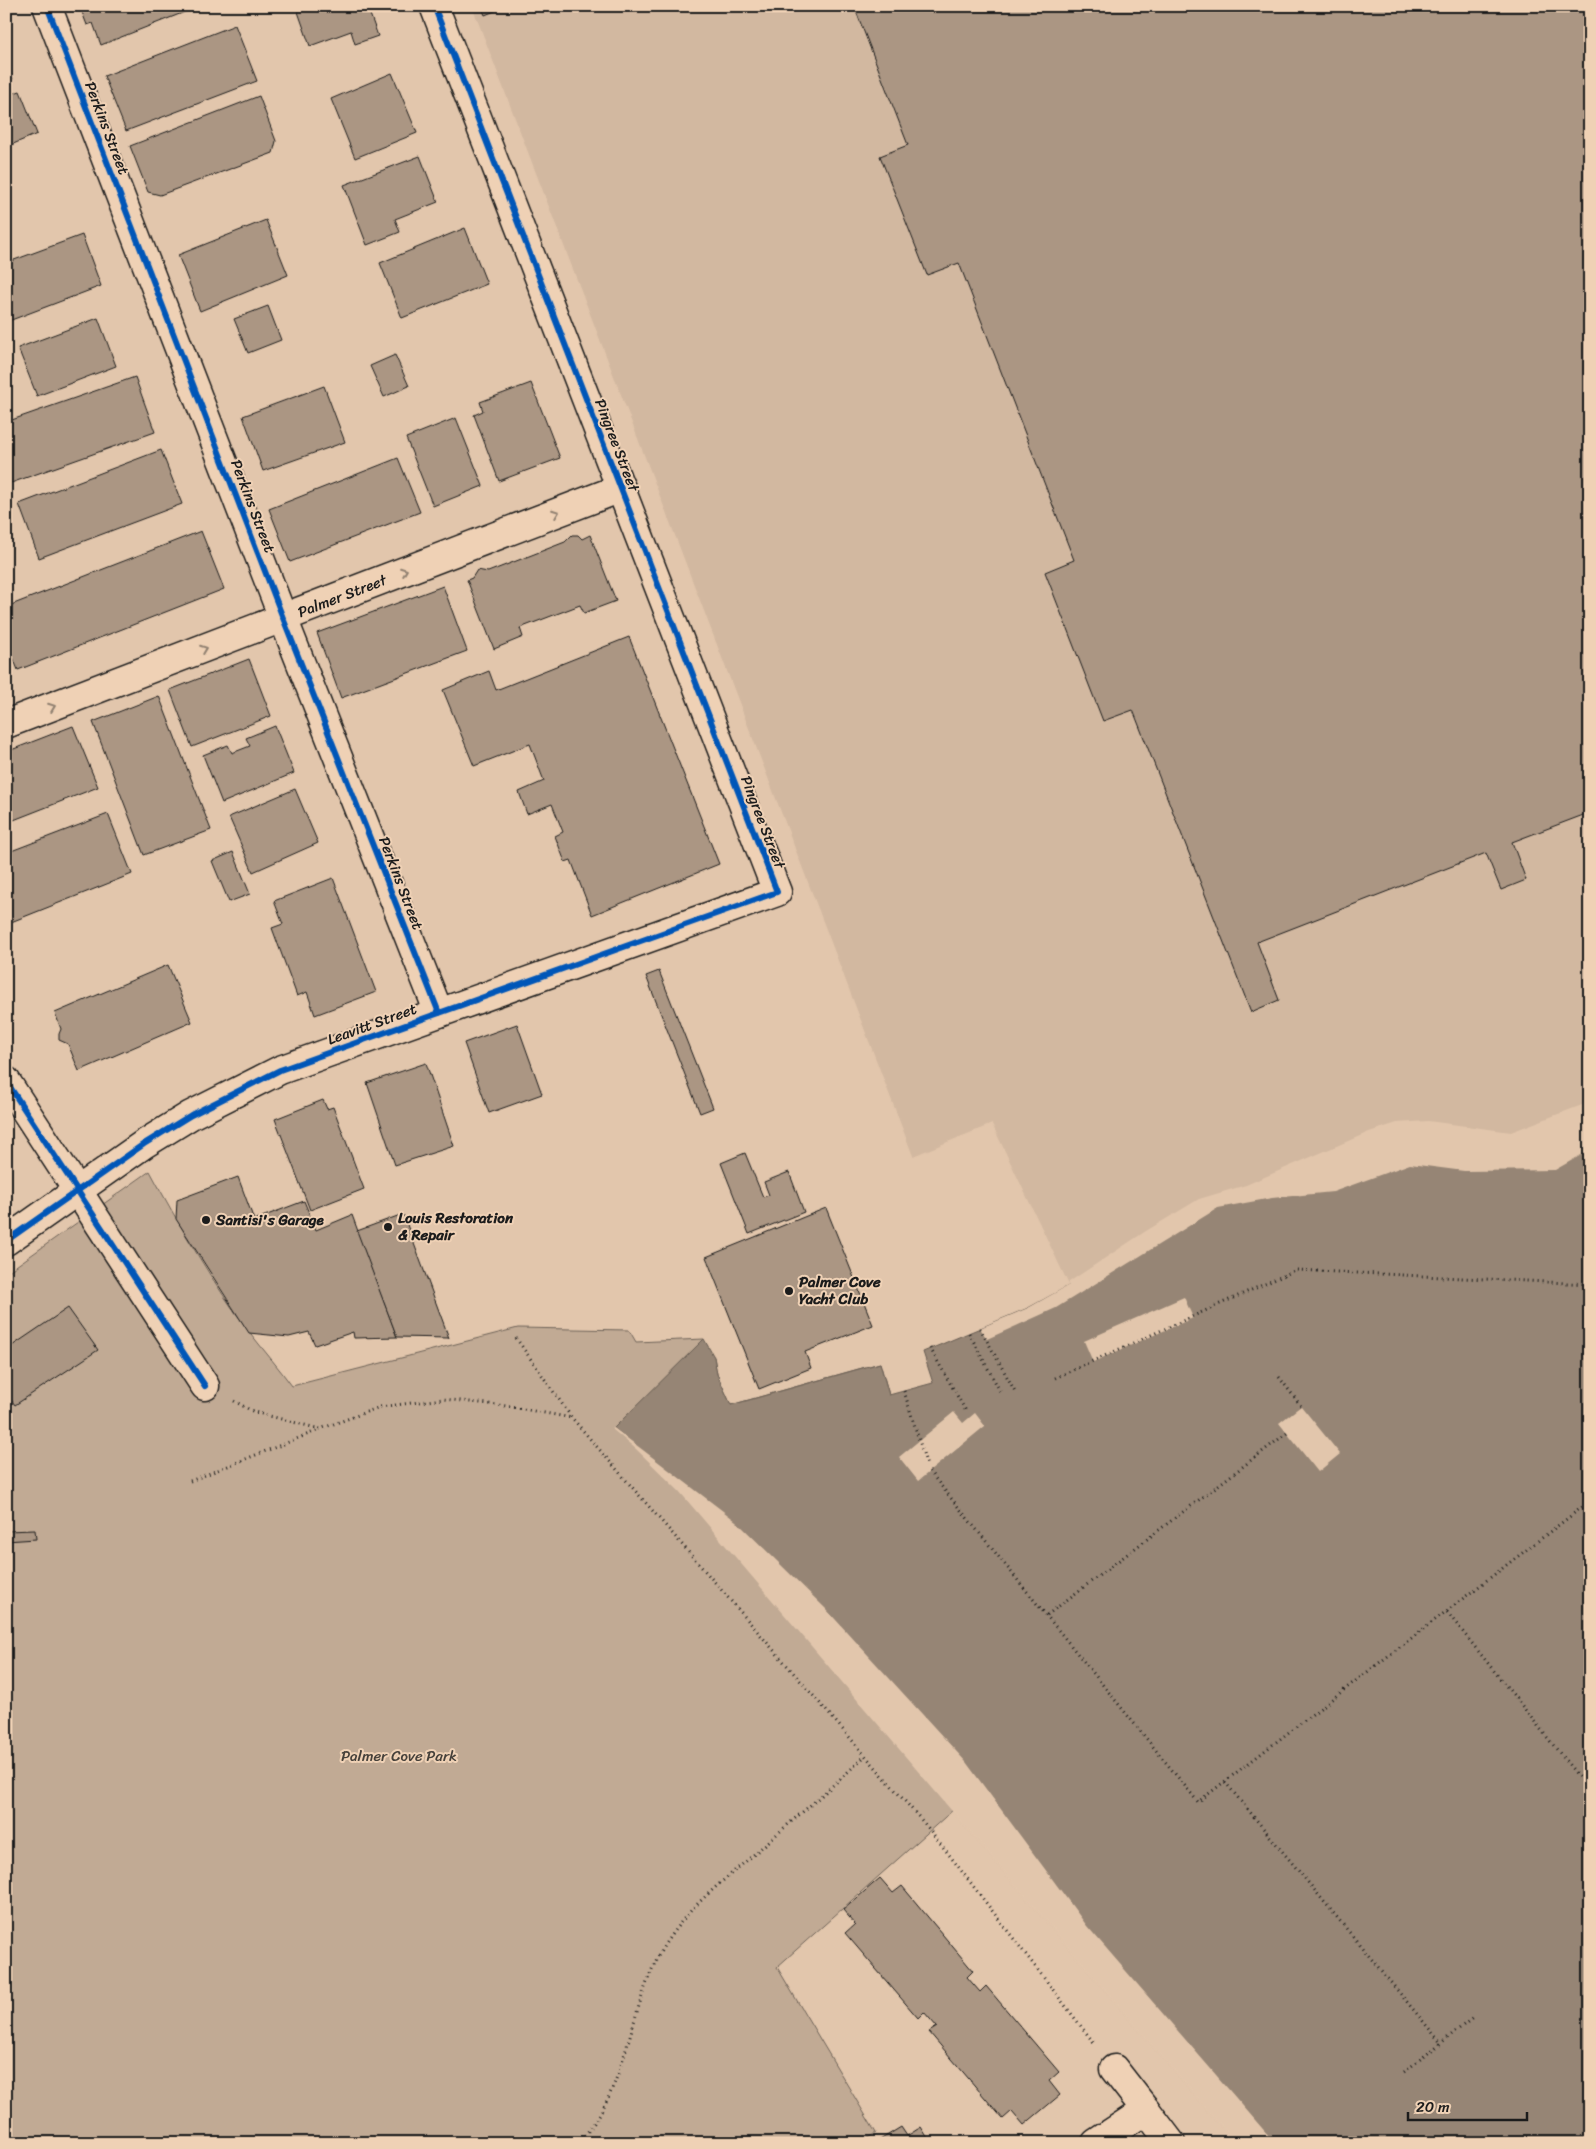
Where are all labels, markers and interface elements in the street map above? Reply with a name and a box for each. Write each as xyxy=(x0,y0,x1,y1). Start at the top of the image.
street label: Perkins Street xyxy=(77,78,137,179)
street label: Pingree Street xyxy=(587,395,647,496)
street label: Perkins Street xyxy=(223,456,283,557)
one-way arrow xyxy=(551,509,560,519)
street label: Palmer Street xyxy=(294,567,391,625)
one-way arrow xyxy=(399,567,408,578)
one-way arrow xyxy=(199,644,207,654)
one-way arrow xyxy=(47,703,56,713)
street label: Pingree Street xyxy=(733,772,793,873)
street label: Perkins Street xyxy=(371,833,431,934)
street label: Leavitt Street xyxy=(324,996,421,1052)
place label: Louis Restoration & Repair xyxy=(398,1205,514,1248)
place label: Santisi's Garage xyxy=(215,1207,325,1233)
marker: Santisi's Garage xyxy=(200,1214,212,1226)
marker: Louis Restoration & Repair xyxy=(382,1221,394,1233)
place label: Palmer Cove Yacht Club xyxy=(799,1269,881,1312)
marker: Palmer Cove Yacht Club xyxy=(783,1285,795,1297)
park label: Palmer Cove Park xyxy=(341,1743,457,1769)
scale bar xyxy=(1408,2089,1527,2121)
text: 20 m xyxy=(1416,2094,1450,2120)

